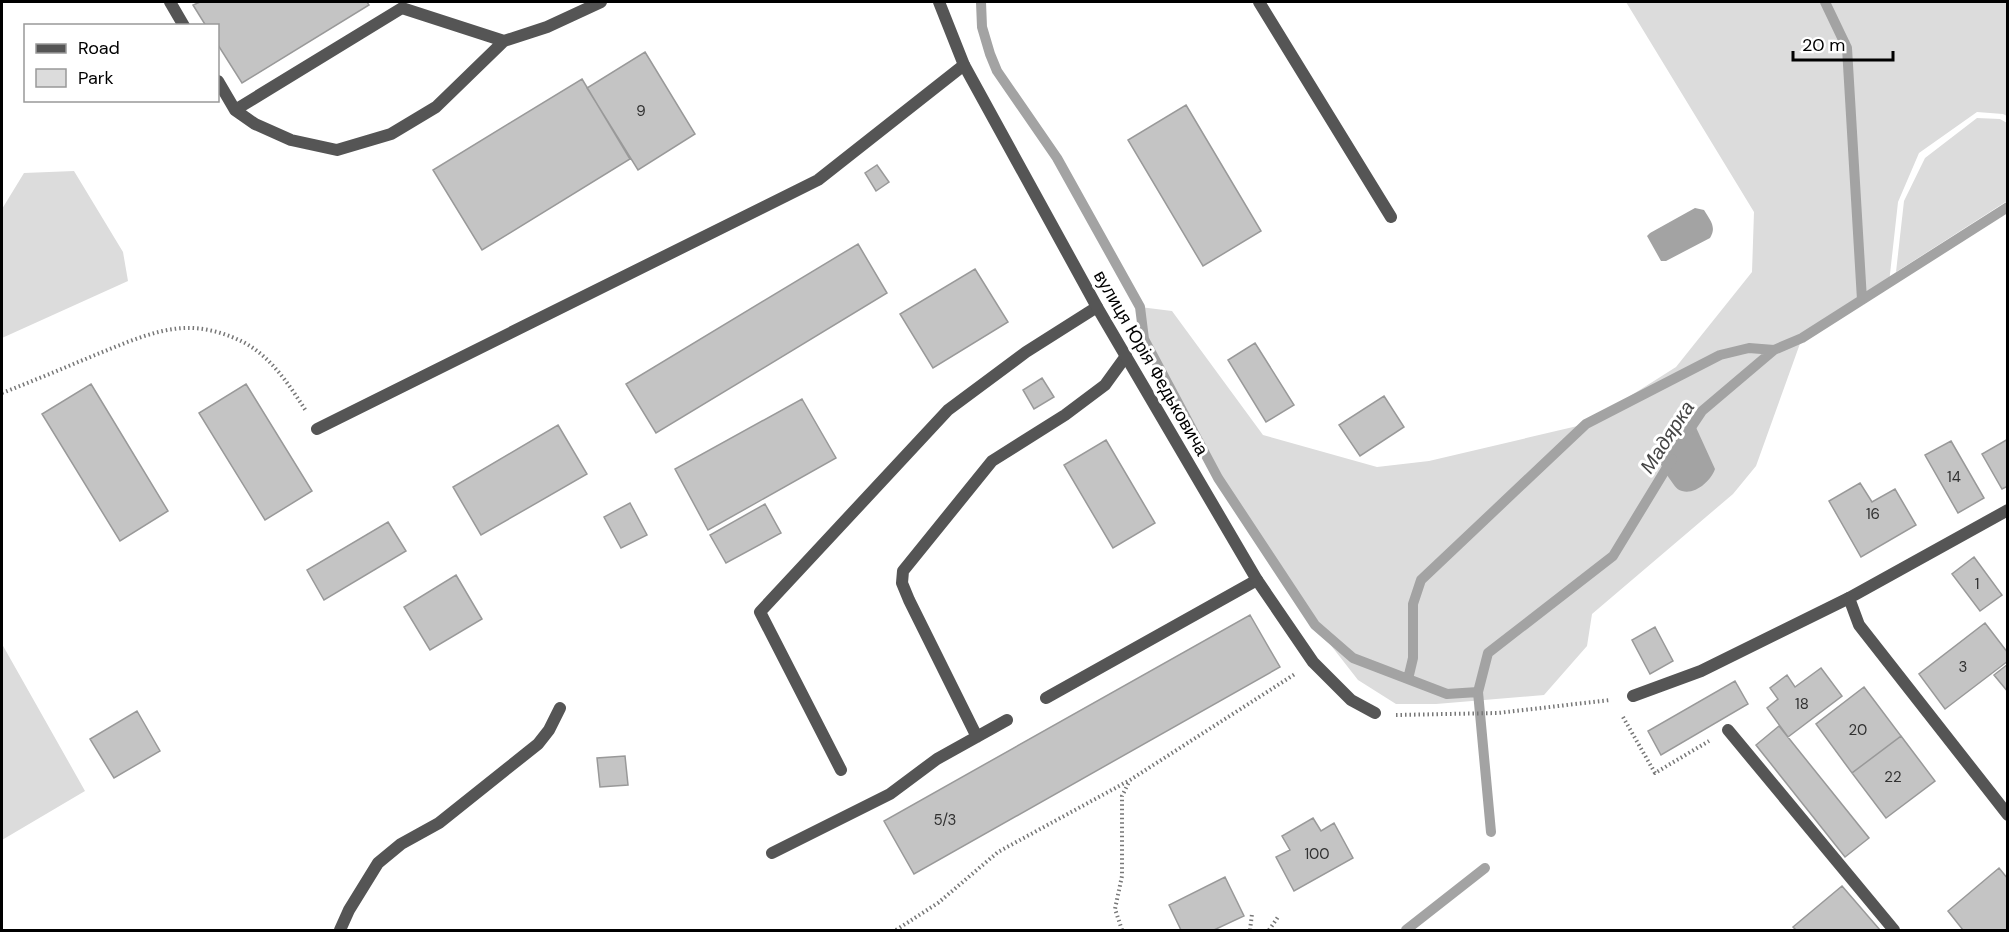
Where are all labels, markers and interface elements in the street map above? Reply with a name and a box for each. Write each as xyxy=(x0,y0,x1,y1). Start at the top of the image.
legend xyxy=(24,24,219,102)
scale bar xyxy=(1793,24,1894,62)
text: 20 m xyxy=(1802,33,1845,57)
text: Road xyxy=(78,36,120,60)
text: Park xyxy=(78,66,114,90)
house number: 9 xyxy=(636,101,646,121)
street label: вулиця Юрія Федьковича xyxy=(1088,266,1214,461)
water label: Мадярка xyxy=(1634,396,1700,478)
house number: 14 xyxy=(1947,467,1961,487)
house number: 16 xyxy=(1866,504,1880,524)
house number: 1 xyxy=(1975,574,1979,594)
house number: 3 xyxy=(1959,657,1967,677)
house number: 18 xyxy=(1795,694,1809,714)
house number: 20 xyxy=(1849,720,1867,740)
house number: 22 xyxy=(1884,767,1902,787)
house number: 5/3 xyxy=(934,810,956,830)
house number: 100 xyxy=(1304,844,1330,864)

